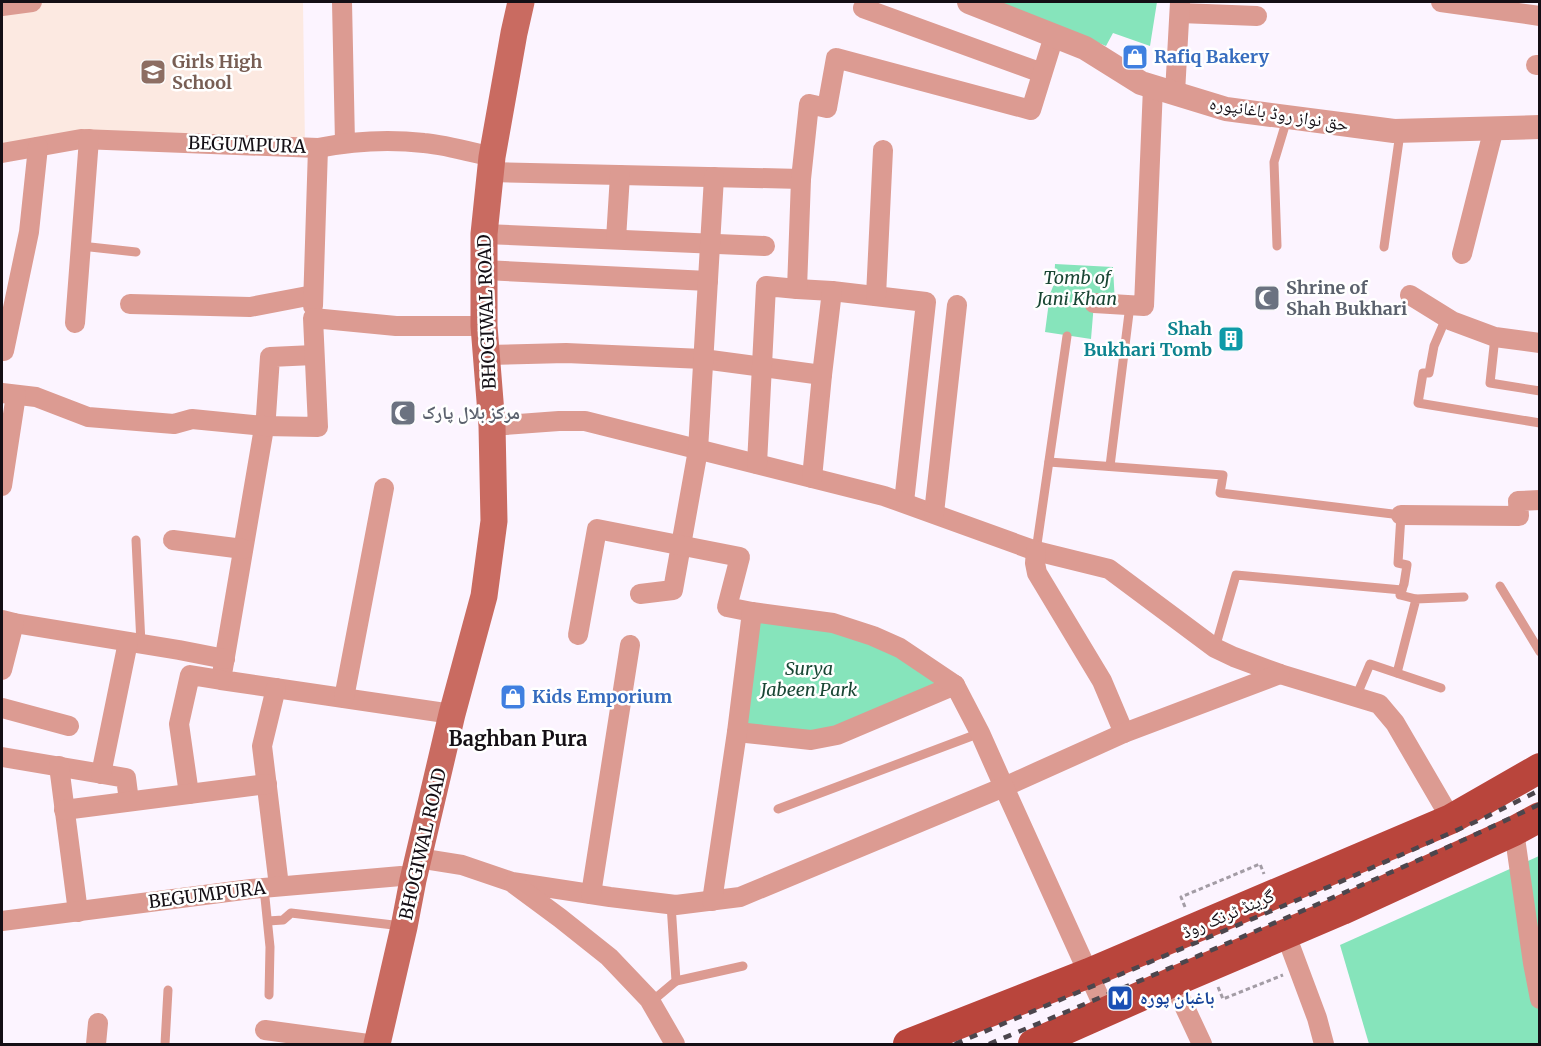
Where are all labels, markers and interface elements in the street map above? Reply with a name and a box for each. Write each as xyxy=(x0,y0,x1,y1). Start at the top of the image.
shop icon: Rafiq Bakery xyxy=(1120,42,1150,72)
place label: Rafiq Bakery xyxy=(1154,45,1270,68)
place label: Girls High School xyxy=(172,50,262,94)
school or university icon: Girls High School xyxy=(138,57,168,87)
street label: حق نواز روڈ باغانپورہ xyxy=(1208,91,1350,136)
street label: BEGUMPURA xyxy=(188,131,307,158)
street label: BHOGIWAL ROAD xyxy=(472,234,501,390)
park label: Tomb of Jani Khan xyxy=(1035,266,1117,310)
place label: Shrine of Shah Bukhari xyxy=(1286,276,1407,320)
mosque icon: Shrine of Shah Bukhari xyxy=(1252,283,1282,313)
place label: Shah Bukhari Tomb xyxy=(1083,317,1212,361)
building icon: Shah Bukhari Tomb xyxy=(1216,324,1246,354)
mosque icon: مرکز بلال پارک xyxy=(388,398,418,428)
place label: مرکز بلال پارک xyxy=(422,401,520,424)
park label: Surya Jabeen Park xyxy=(759,657,857,701)
shop icon: Kids Emporium xyxy=(498,682,528,712)
place label: Kids Emporium xyxy=(532,685,672,708)
district label: Baghban Pura xyxy=(448,726,588,751)
street label: BHOGIWAL ROAD xyxy=(394,766,451,922)
street label: BEGUMPURA xyxy=(147,876,267,913)
street label: گرینڈ ٹرنک روڈ xyxy=(1178,884,1278,943)
metro station icon: باغبان پورہ xyxy=(1105,983,1135,1013)
place label: باغبان پورہ xyxy=(1140,986,1214,1009)

